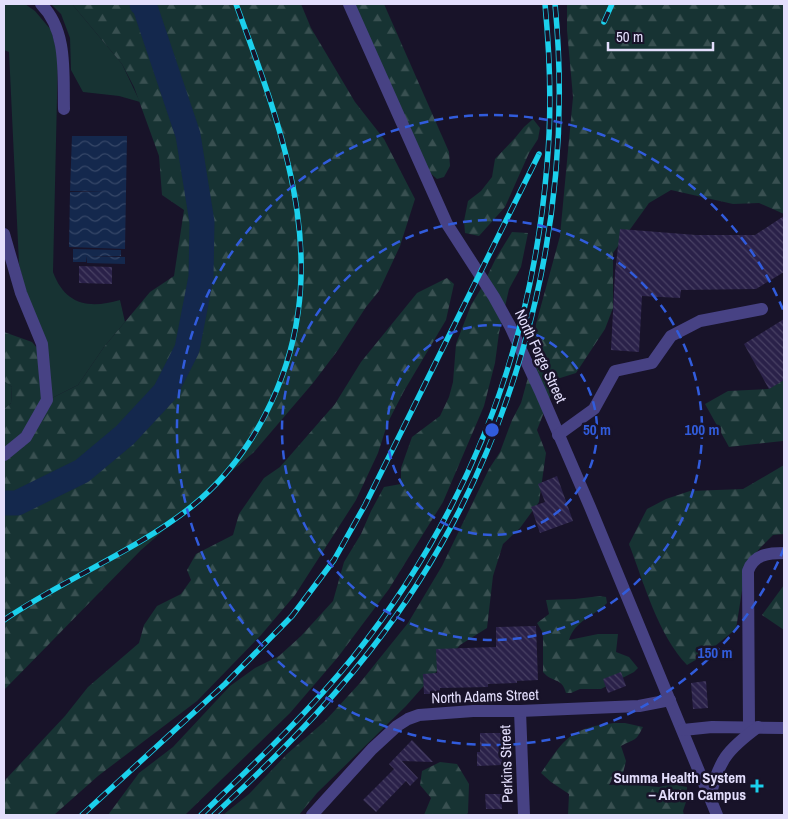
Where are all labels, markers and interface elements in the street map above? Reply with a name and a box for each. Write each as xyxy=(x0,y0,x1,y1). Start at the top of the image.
scale bar xyxy=(608,20,713,52)
text: 50 m xyxy=(616,26,643,47)
street label: North Forge Street xyxy=(510,306,572,407)
text: 50 m xyxy=(583,419,611,440)
text: 100 m xyxy=(685,419,719,440)
centre of rings xyxy=(483,421,501,439)
text: 150 m xyxy=(698,642,732,663)
street label: North Adams Street xyxy=(431,684,540,708)
street label: Perkins Street xyxy=(494,724,518,803)
place label: Summa Health System – Akron Campus xyxy=(613,767,746,805)
marker: Summa Health System – Akron Campus xyxy=(750,779,764,793)

